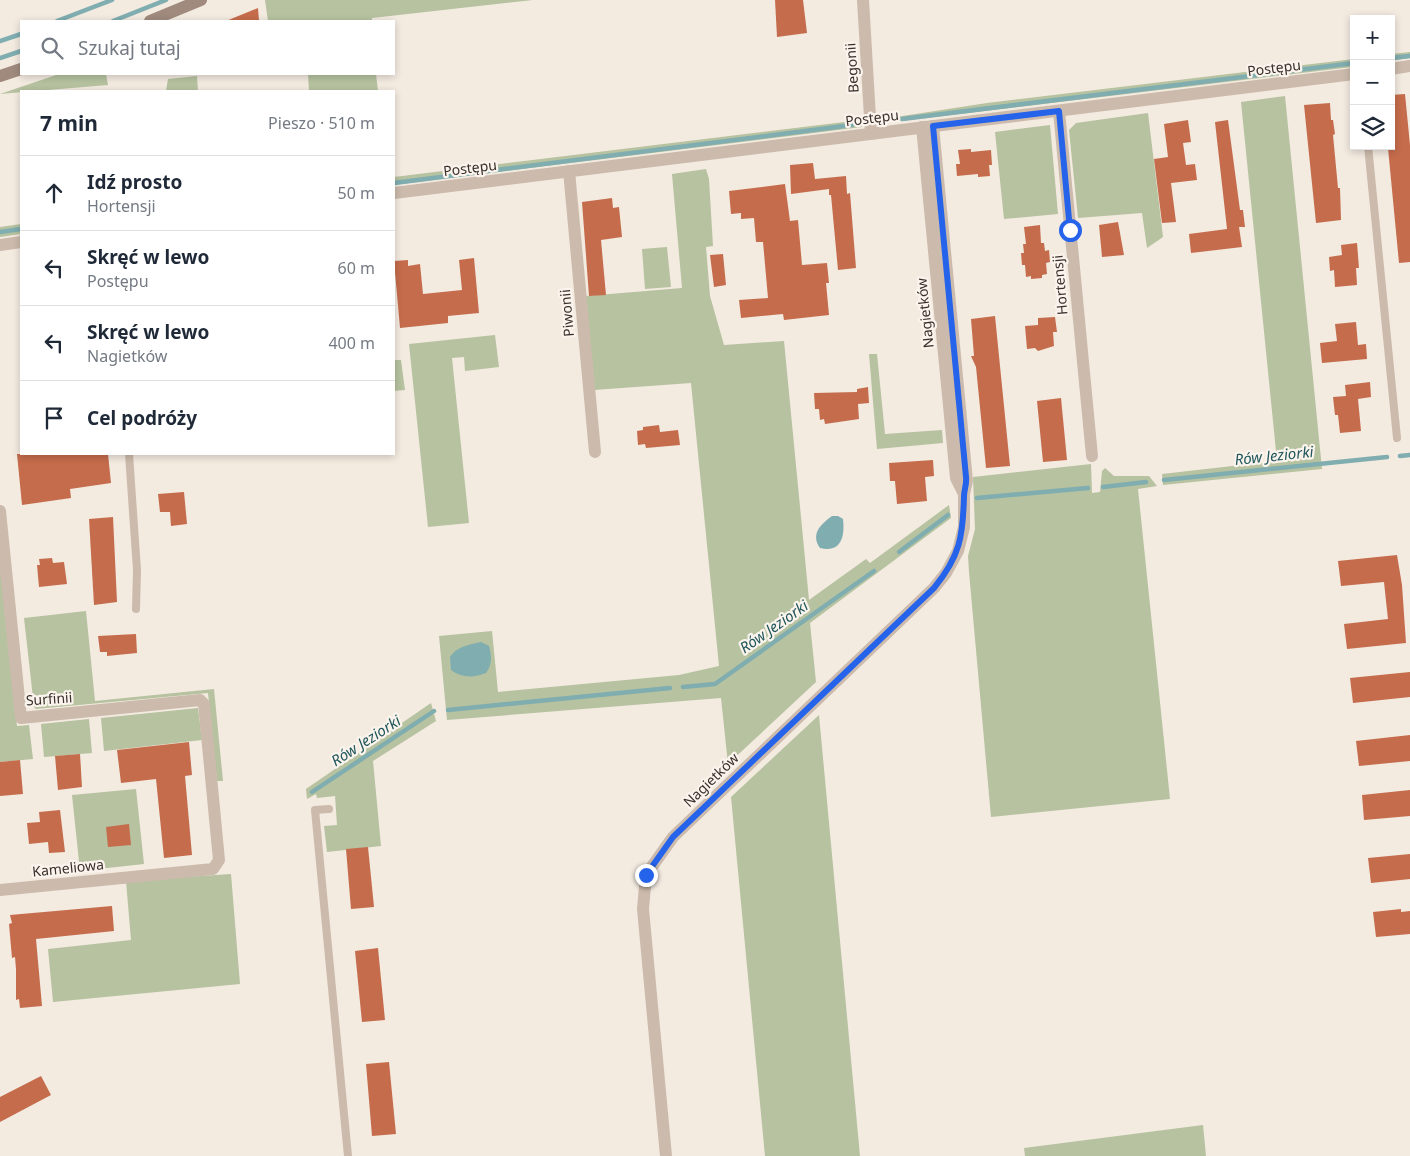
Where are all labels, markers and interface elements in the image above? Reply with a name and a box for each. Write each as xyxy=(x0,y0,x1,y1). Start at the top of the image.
map controls xyxy=(1350,15,1395,150)
button: + xyxy=(1350,15,1395,60)
search box xyxy=(20,20,395,75)
icon: search xyxy=(38,34,66,62)
text: Szukaj tutaj xyxy=(78,35,181,61)
street label: Begonii xyxy=(840,42,863,94)
street label: Postępu xyxy=(1246,55,1302,80)
button: − xyxy=(1350,60,1395,105)
street label: Postępu xyxy=(844,105,900,130)
button: layers xyxy=(1350,105,1395,150)
text: 7 min xyxy=(40,109,98,137)
text: Pieszo · 510 m xyxy=(268,112,375,134)
street label: Postępu xyxy=(442,155,498,180)
text: Idź prosto xyxy=(87,169,182,195)
icon: ahead xyxy=(40,179,68,207)
text: 50 m xyxy=(338,182,375,204)
text: Hortensji xyxy=(87,195,156,217)
route start xyxy=(1059,219,1082,242)
text: Skręć w lewo xyxy=(87,244,209,270)
icon: left xyxy=(40,254,68,282)
street label: Hortensji xyxy=(1047,254,1072,316)
text: 60 m xyxy=(338,257,375,279)
text: Postępu xyxy=(87,270,149,292)
street label: Nagietków xyxy=(911,277,938,349)
street label: Piwonii xyxy=(555,289,578,338)
text: Skręć w lewo xyxy=(87,319,209,345)
icon: left xyxy=(40,329,68,357)
text: 400 m xyxy=(328,332,375,354)
text: Nagietków xyxy=(87,345,167,367)
icon: arrive xyxy=(40,404,68,432)
text: Cel podróży xyxy=(87,405,197,431)
water label: Rów Jeziorki xyxy=(1233,441,1315,469)
water label: Rów Jeziorki xyxy=(735,595,813,657)
street label: Surfinii xyxy=(25,687,73,710)
water label: Rów Jeziorki xyxy=(327,710,405,770)
street label: Nagietków xyxy=(679,748,743,811)
street label: Kameliowa xyxy=(31,854,105,881)
route end xyxy=(635,864,658,887)

